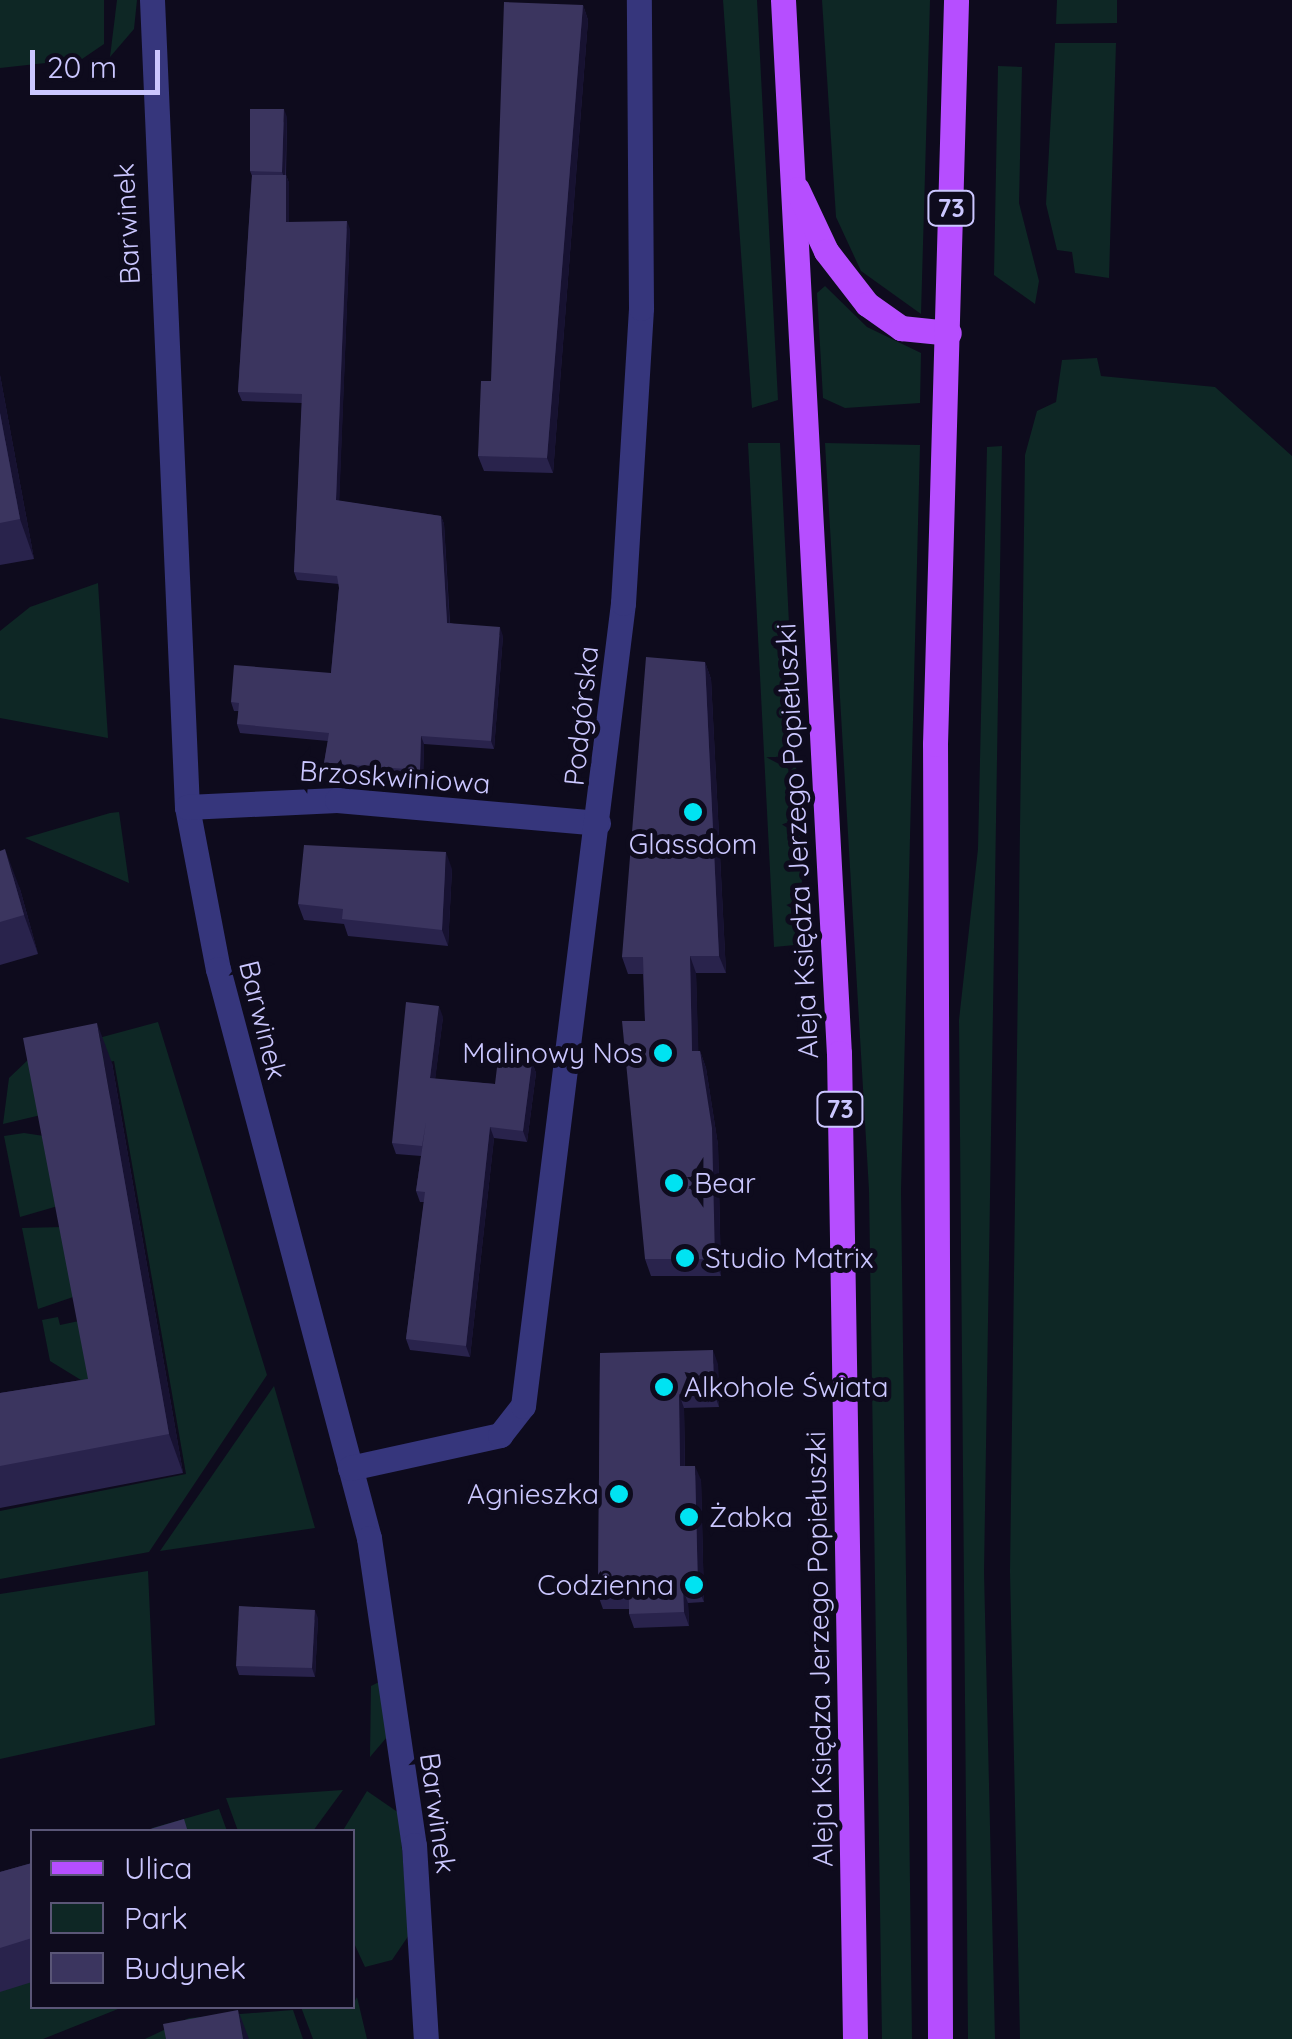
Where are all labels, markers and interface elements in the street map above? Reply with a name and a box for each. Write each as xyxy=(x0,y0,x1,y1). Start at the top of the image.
scale bar xyxy=(35,30,165,92)
text: 20 m xyxy=(47,48,117,86)
street label: Barwinek xyxy=(107,163,147,285)
road number: 73 xyxy=(926,188,976,228)
street label: Aleja Księdza Jerzego Popiełuszki xyxy=(769,622,825,1060)
street label: Podgórska xyxy=(557,644,605,788)
street label: Brzoskwiniowa xyxy=(298,754,492,800)
marker: Glassdom xyxy=(682,801,704,823)
place label: Glassdom xyxy=(629,827,757,861)
street label: Barwinek xyxy=(232,957,294,1083)
place label: Malinowy Nos xyxy=(462,1036,643,1070)
marker: Malinowy Nos xyxy=(652,1042,674,1064)
road number: 73 xyxy=(815,1089,865,1129)
place label: Bear xyxy=(694,1166,756,1200)
marker: Bear xyxy=(663,1172,685,1194)
place label: Studio Matrix xyxy=(705,1241,874,1275)
marker: Studio Matrix xyxy=(674,1247,696,1269)
place label: Alkohole Świata xyxy=(684,1370,888,1404)
marker: Alkohole Świata xyxy=(653,1376,675,1398)
street label: Aleja Księdza Jerzego Popiełuszki xyxy=(798,1431,840,1867)
place label: Agnieszka xyxy=(467,1477,599,1511)
marker: Agnieszka xyxy=(608,1483,630,1505)
place label: Żabka xyxy=(709,1500,793,1534)
marker: Żabka xyxy=(678,1506,700,1528)
place label: Codzienna xyxy=(537,1568,674,1602)
marker: Codzienna xyxy=(683,1574,705,1596)
street label: Barwinek xyxy=(413,1751,463,1875)
legend xyxy=(30,1829,355,2009)
text: Ulica xyxy=(124,1849,192,1887)
text: Park xyxy=(124,1899,188,1937)
text: Budynek xyxy=(124,1949,246,1987)

